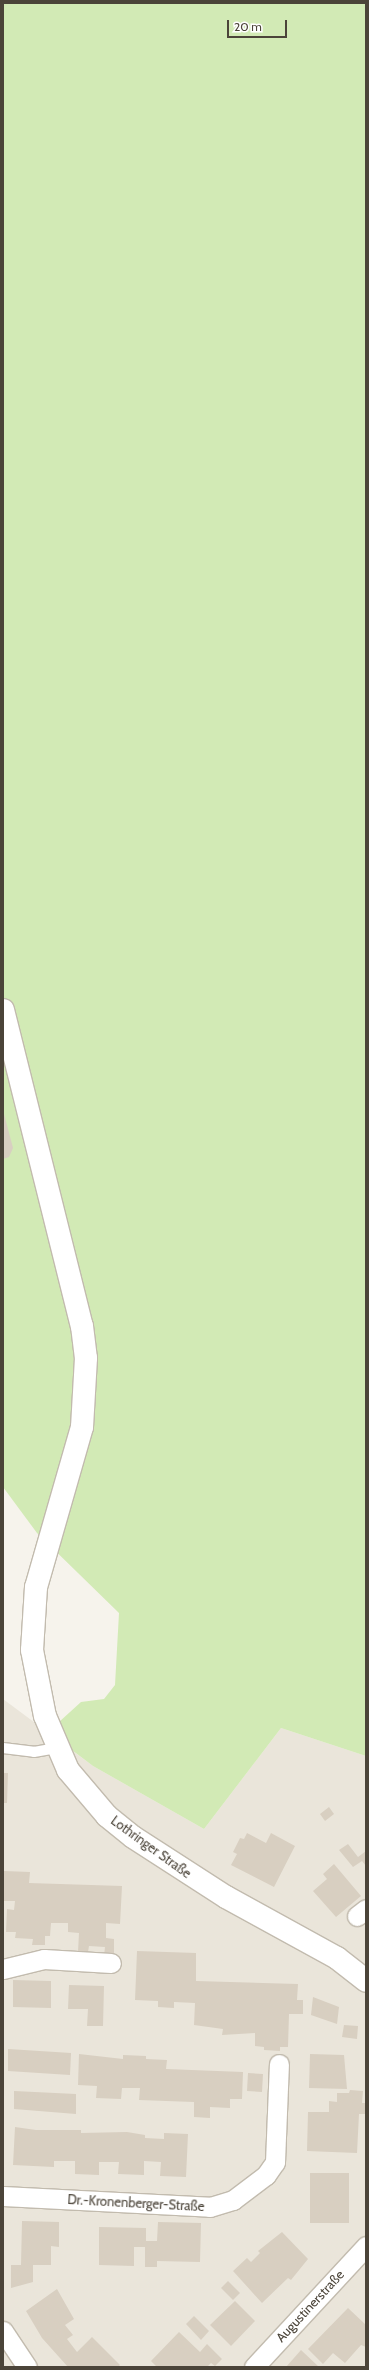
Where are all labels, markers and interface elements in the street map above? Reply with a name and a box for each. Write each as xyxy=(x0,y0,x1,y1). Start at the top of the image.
scale bar xyxy=(229,12,289,38)
text: 20 m xyxy=(234,19,262,34)
street label: Lothringer Straße xyxy=(108,1813,194,1881)
street label: Dr.-Kronenberger-Straße xyxy=(67,2192,205,2214)
street label: Augustinerstraße xyxy=(273,2267,347,2345)

